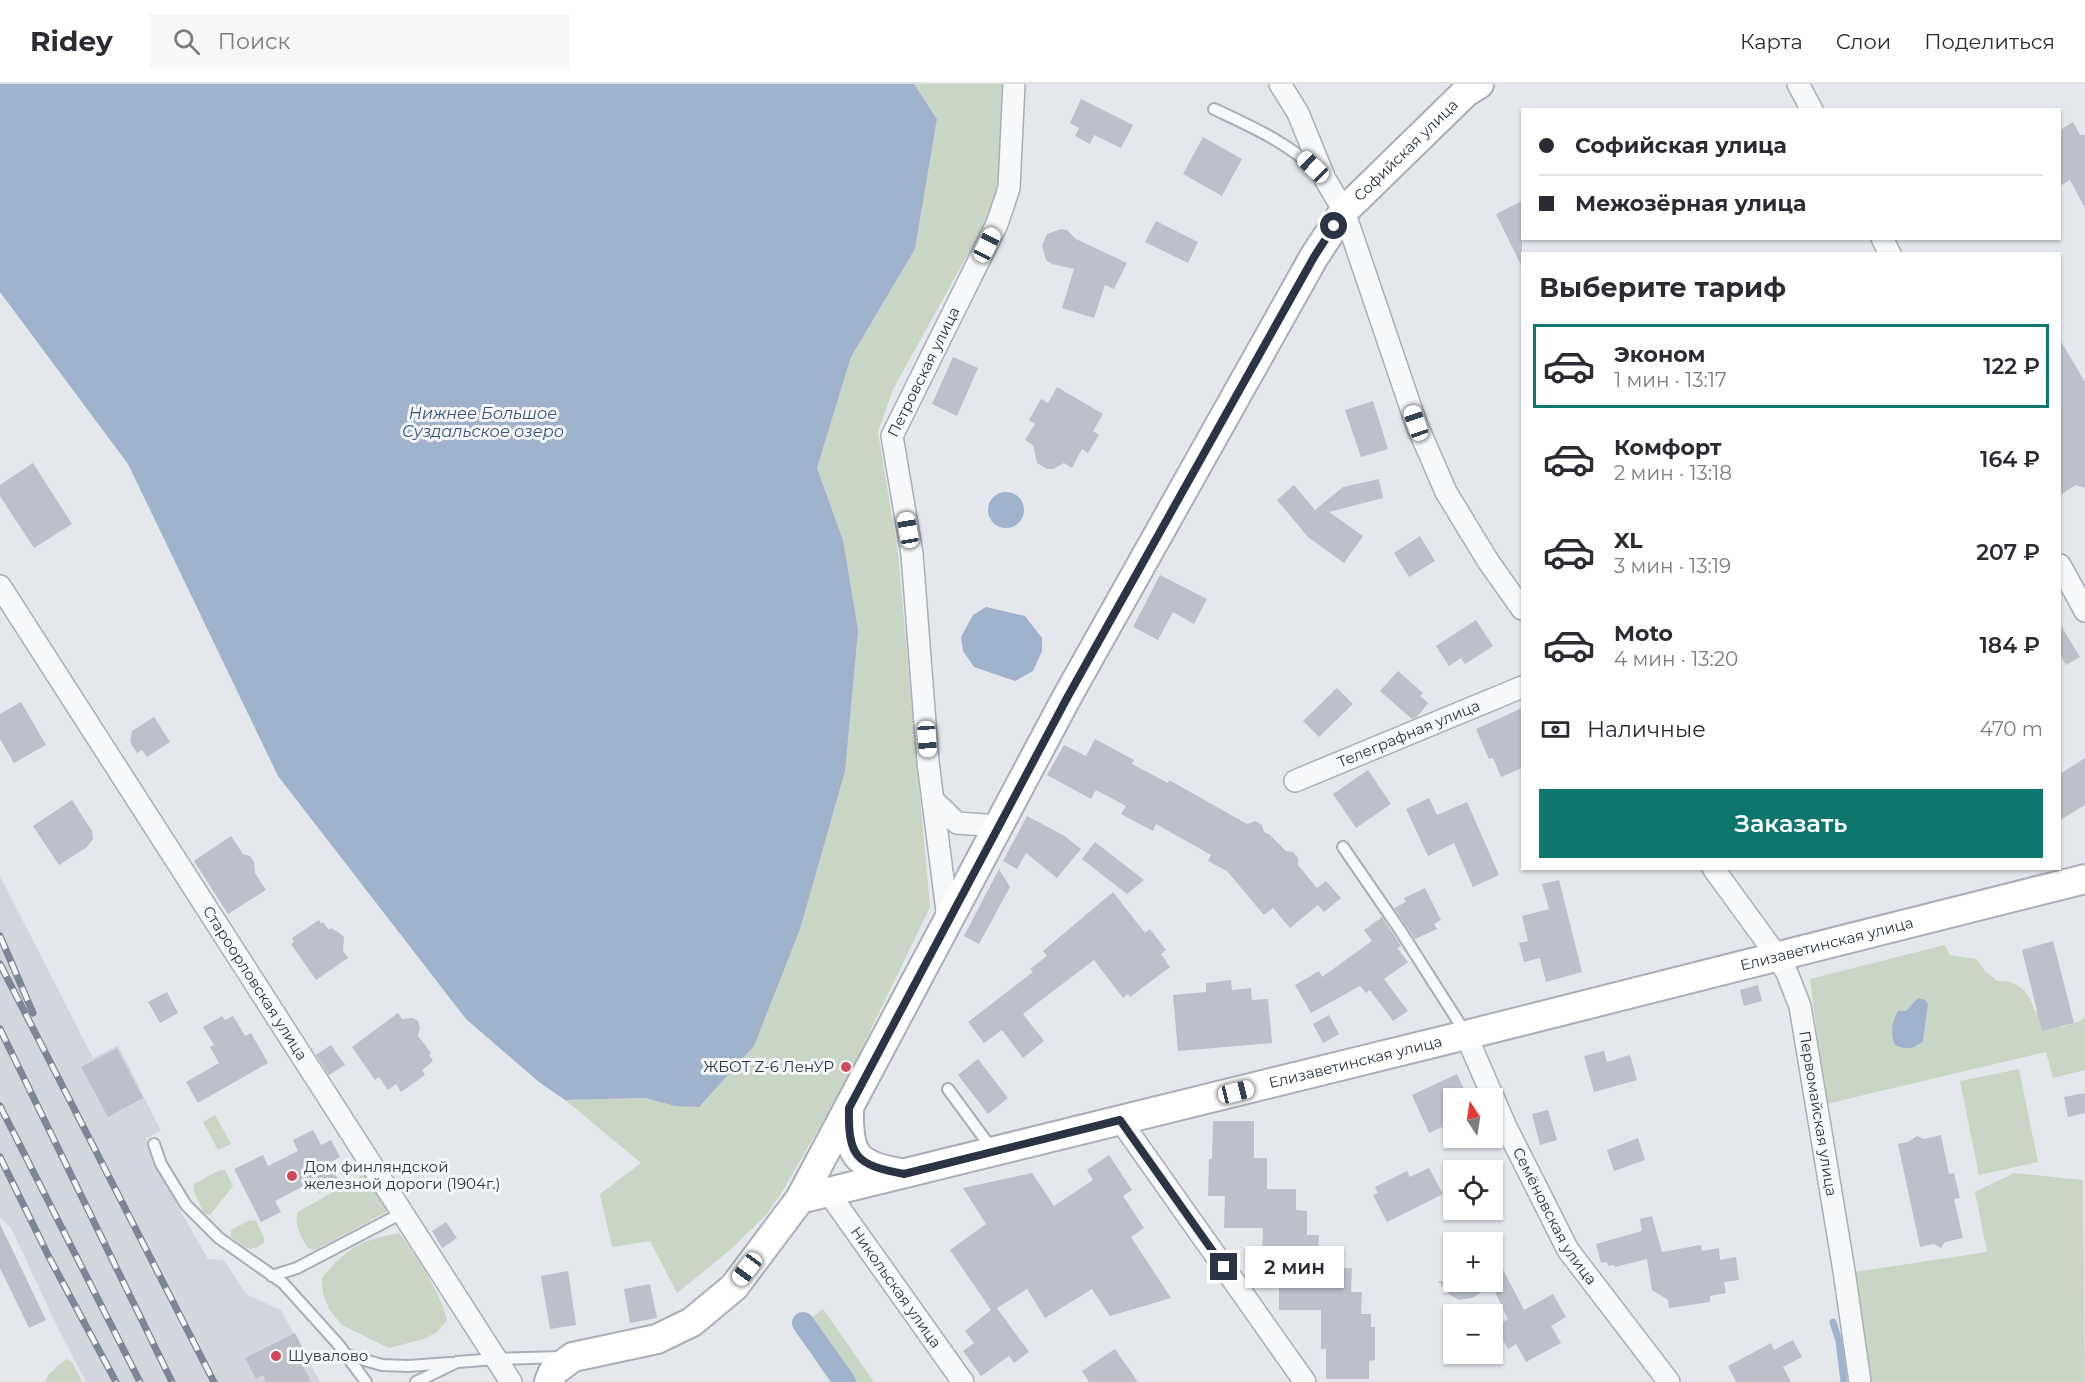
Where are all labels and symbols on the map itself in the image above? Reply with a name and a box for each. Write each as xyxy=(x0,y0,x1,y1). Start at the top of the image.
street label: Софийская улица xyxy=(1350,95,1462,205)
car xyxy=(1294,148,1332,186)
route start xyxy=(1320,212,1347,239)
car xyxy=(971,225,1003,265)
street label: Петровская улица xyxy=(883,303,964,440)
car xyxy=(1402,403,1430,443)
water label: Нижнее Большое Суздальское озеро xyxy=(402,404,564,441)
car xyxy=(896,511,920,549)
street label: Телеграфная улица xyxy=(1334,696,1483,771)
car xyxy=(917,720,937,758)
street label: Староорловская улица xyxy=(199,902,312,1064)
street label: Елизаветинская улица xyxy=(1738,913,1915,975)
street label: Первомайская улица xyxy=(1795,1029,1841,1197)
street label: Елизаветинская улица xyxy=(1267,1031,1444,1092)
place label: ЖБОТ Z-6 ЛенУР xyxy=(703,1057,834,1076)
marker: ЖБОТ Z-6 ЛенУР xyxy=(839,1060,853,1074)
car xyxy=(1216,1079,1256,1105)
north arrow xyxy=(1443,1088,1503,1148)
street label: Семёновская улица xyxy=(1509,1144,1601,1289)
place label: Дом финляндской железной дороги (1904г.) xyxy=(304,1157,500,1193)
marker: Дом финляндской железной дороги (1904г.) xyxy=(285,1169,299,1183)
street label: Никольская улица xyxy=(847,1223,946,1351)
callout: 2 мин xyxy=(1245,1246,1344,1288)
car xyxy=(729,1249,765,1289)
route end xyxy=(1210,1253,1237,1280)
place label: Шувалово xyxy=(288,1346,368,1365)
marker: Шувалово xyxy=(269,1349,283,1363)

